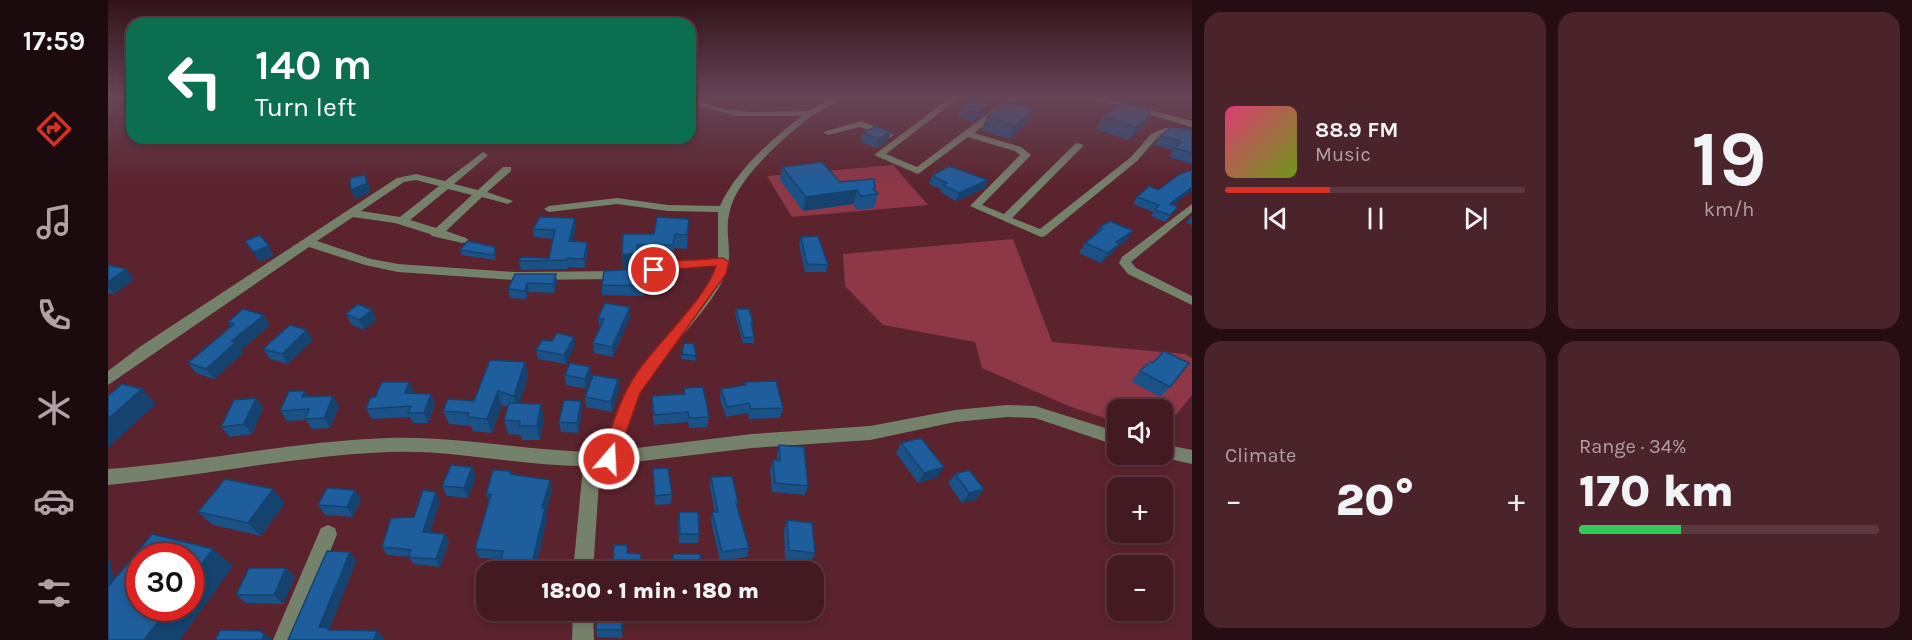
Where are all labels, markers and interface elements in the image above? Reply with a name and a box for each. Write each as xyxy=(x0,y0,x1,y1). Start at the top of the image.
text: 17:59 xyxy=(23,25,85,57)
text: 140 m xyxy=(255,40,372,90)
icon: left xyxy=(156,42,234,120)
text: Turn left xyxy=(255,91,356,123)
icon: directions xyxy=(33,108,75,150)
text: 19 xyxy=(1691,113,1767,205)
text: 88.9 FM xyxy=(1315,117,1398,143)
text: Music xyxy=(1315,143,1371,166)
text: km/h xyxy=(1704,198,1754,221)
icon: music xyxy=(33,201,75,243)
icon: previous xyxy=(1259,202,1292,235)
icon: pause xyxy=(1359,202,1392,235)
icon: next xyxy=(1459,202,1492,235)
pin xyxy=(628,244,679,295)
icon: arrive xyxy=(637,253,670,286)
icon: phone xyxy=(33,294,75,336)
icon: climate xyxy=(33,387,75,429)
map controls xyxy=(1107,399,1173,621)
button: sound xyxy=(1107,399,1173,465)
position arrow xyxy=(577,427,641,491)
text: Range · 34% xyxy=(1579,435,1686,458)
text: Climate xyxy=(1225,444,1296,467)
text: 170 km xyxy=(1579,465,1734,517)
text: 20° xyxy=(1336,474,1414,526)
button: + xyxy=(1107,477,1173,543)
icon: car xyxy=(33,480,75,522)
text: − xyxy=(1225,481,1242,519)
text: + xyxy=(1508,481,1525,519)
speed limit sign: 30 xyxy=(126,543,204,621)
button: − xyxy=(1107,555,1173,621)
icon: filters xyxy=(33,572,75,614)
text: 18:00 · 1 min · 180 m xyxy=(541,578,759,604)

